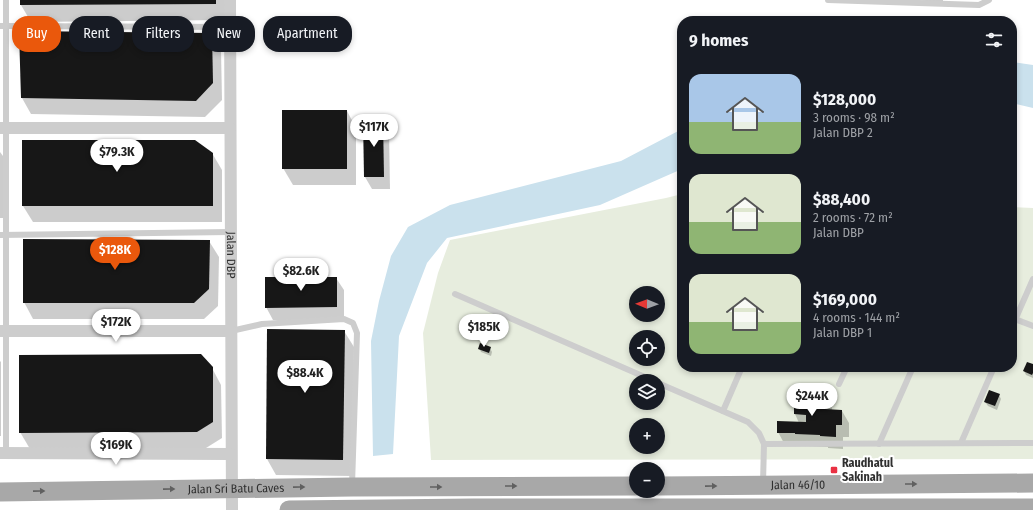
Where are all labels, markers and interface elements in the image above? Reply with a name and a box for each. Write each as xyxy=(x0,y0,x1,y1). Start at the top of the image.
chip: Buy xyxy=(12,16,61,52)
chip: Rent xyxy=(69,16,124,52)
chip: Filters xyxy=(132,16,194,52)
chip: New xyxy=(202,16,255,52)
chip: Apartment xyxy=(263,16,352,52)
icon: filters xyxy=(983,29,1005,51)
text: 9 homes xyxy=(689,30,748,51)
text: $128,000 xyxy=(813,89,876,110)
icon: home xyxy=(721,90,769,138)
text: 3 rooms · 98 m² xyxy=(813,110,895,125)
pin: $117K xyxy=(346,114,402,148)
text: $117K xyxy=(359,119,389,134)
text: Jalan DBP 2 xyxy=(813,125,873,140)
pin: $79.3K xyxy=(84,139,150,173)
text: $79.3K xyxy=(99,144,135,159)
text: $88,400 xyxy=(813,189,870,210)
icon: home xyxy=(721,190,769,238)
text: 2 rooms · 72 m² xyxy=(813,210,893,225)
text: Jalan DBP xyxy=(813,225,864,240)
street label: Jalan DBP xyxy=(224,231,238,279)
pin: $128K xyxy=(87,237,143,271)
text: $128K xyxy=(99,242,131,257)
pin: $82.6K xyxy=(268,258,334,292)
text: $82.6K xyxy=(283,263,319,278)
north arrow xyxy=(629,286,665,322)
map controls xyxy=(629,286,665,498)
text: $169,000 xyxy=(813,289,877,310)
icon: home xyxy=(721,290,769,338)
pin: $172K xyxy=(88,309,144,343)
text: 4 rooms · 144 m² xyxy=(813,310,900,325)
text: $172K xyxy=(101,314,131,329)
pin: $185K xyxy=(456,314,512,348)
text: $185K xyxy=(468,319,500,334)
text: Jalan DBP 1 xyxy=(813,325,872,340)
button: locate xyxy=(629,330,665,366)
pin: $88.4K xyxy=(272,360,338,394)
text: $88.4K xyxy=(286,365,324,380)
button: layers xyxy=(629,374,665,410)
pin: $244K xyxy=(784,383,840,417)
text: $244K xyxy=(795,388,829,403)
button: + xyxy=(629,418,665,454)
pin: $169K xyxy=(88,432,144,466)
text: $169K xyxy=(100,437,132,452)
place label: Raudhatul Sakinah xyxy=(842,456,894,484)
button: − xyxy=(629,462,665,498)
marker: Raudhatul Sakinah xyxy=(829,465,839,475)
street label: Jalan 46/10 xyxy=(771,478,825,492)
street label: Jalan Sri Batu Caves xyxy=(187,481,284,496)
one-way arrow xyxy=(905,481,918,487)
one-way arrow xyxy=(505,483,517,490)
one-way arrow xyxy=(705,483,718,489)
one-way arrow xyxy=(293,484,305,491)
one-way arrow xyxy=(430,484,443,490)
one-way arrow xyxy=(163,486,176,492)
one-way arrow xyxy=(33,488,46,494)

